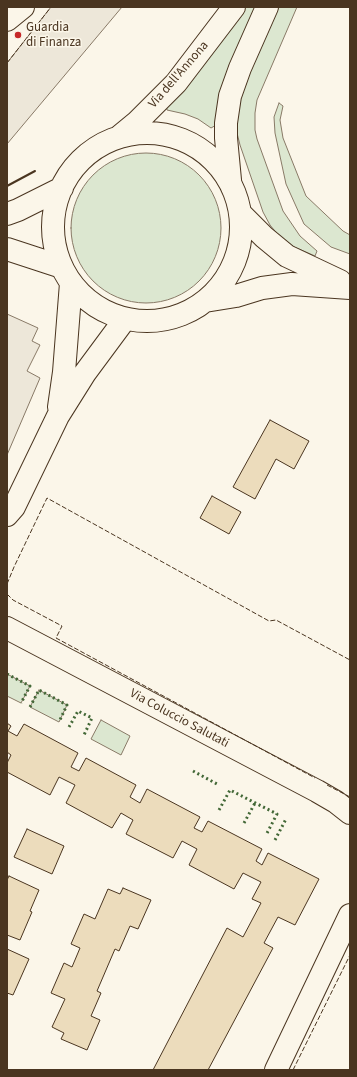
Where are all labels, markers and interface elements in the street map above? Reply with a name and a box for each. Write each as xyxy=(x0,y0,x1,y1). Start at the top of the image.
place label: Guardia di Finanza xyxy=(26,20,81,51)
marker: Guardia di Finanza xyxy=(13,30,23,40)
street label: Via dell'Annona xyxy=(146,38,212,112)
street label: Via Coluccio Salutati xyxy=(127,686,231,752)

